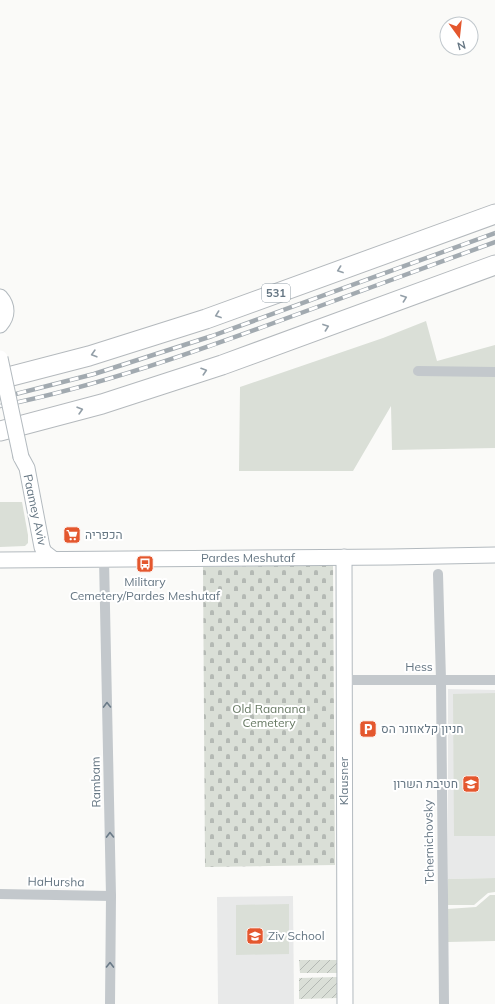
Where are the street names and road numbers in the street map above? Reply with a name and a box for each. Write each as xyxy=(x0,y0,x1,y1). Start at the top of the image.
road number: 531 xyxy=(262,284,290,302)
street label: Paamey Aviv xyxy=(21,473,50,548)
street label: Pardes Meshutaf xyxy=(201,550,296,565)
street label: Hess xyxy=(405,659,433,674)
street label: Rambam xyxy=(88,756,103,808)
street label: Klausner xyxy=(336,756,351,805)
street label: Tchernichovsky xyxy=(420,799,437,884)
street label: HaHursha xyxy=(27,874,85,889)

